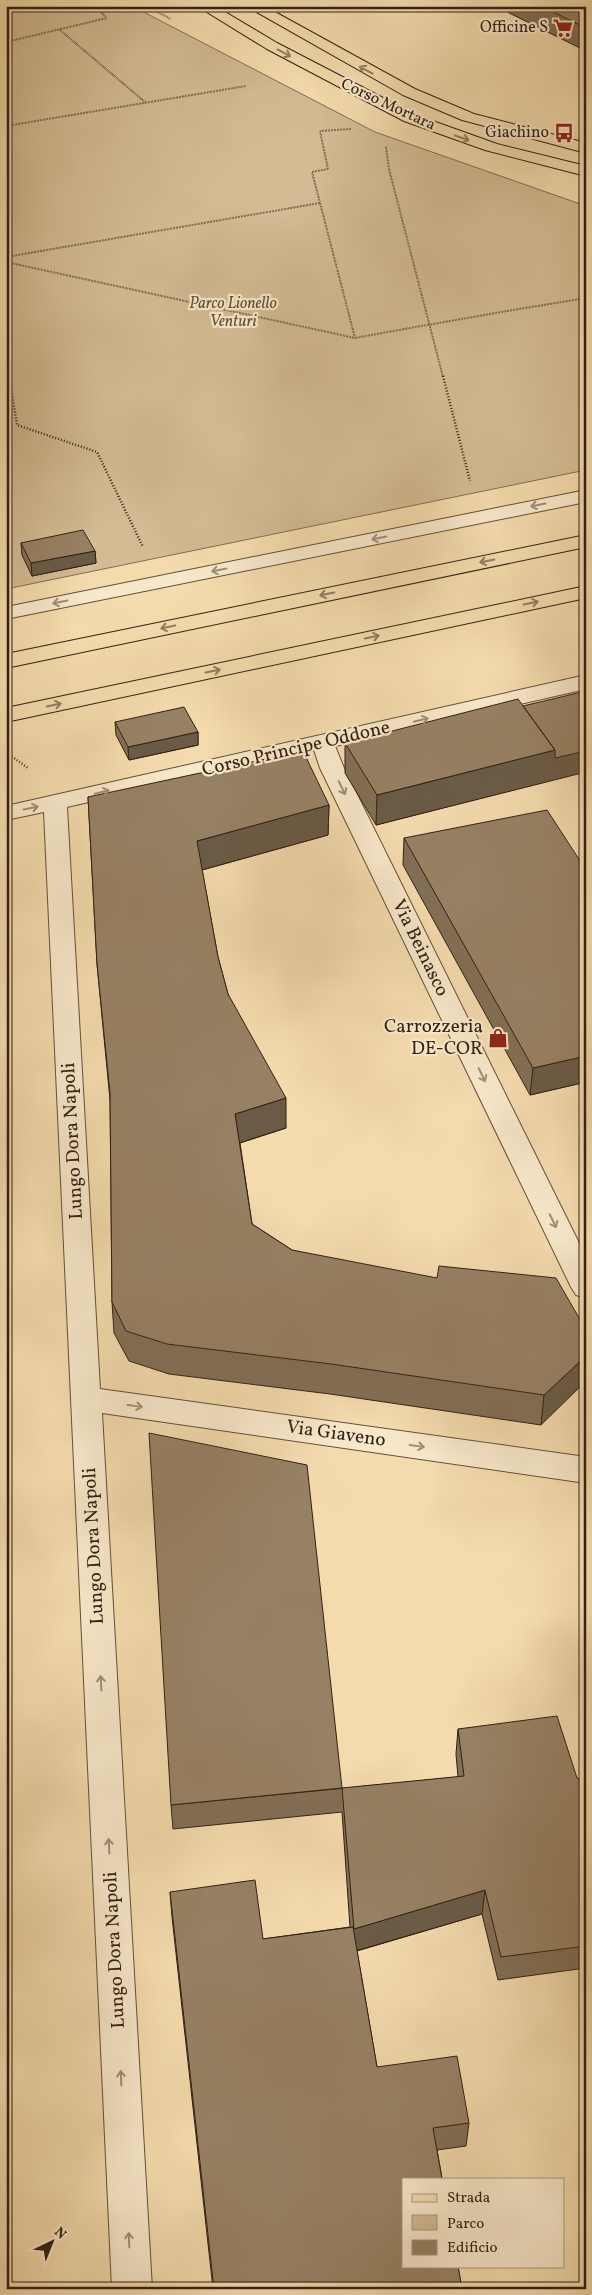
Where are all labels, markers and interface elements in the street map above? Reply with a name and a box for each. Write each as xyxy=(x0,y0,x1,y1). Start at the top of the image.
place label: Officine S xyxy=(480,17,548,39)
supermarket icon: Officine S xyxy=(552,17,574,39)
one-way arrow xyxy=(277,48,292,58)
one-way arrow xyxy=(359,65,374,74)
street label: Corso Mortara xyxy=(337,73,439,137)
place label: Giachino xyxy=(485,122,549,144)
bus stop icon: Giachino xyxy=(553,122,575,144)
one-way arrow xyxy=(454,134,469,143)
park label: Parco Lionello Venturi xyxy=(189,293,277,333)
one-way arrow xyxy=(530,501,546,510)
one-way arrow xyxy=(371,533,387,543)
one-way arrow xyxy=(479,557,495,566)
one-way arrow xyxy=(212,566,228,575)
one-way arrow xyxy=(320,590,336,599)
one-way arrow xyxy=(53,598,69,607)
one-way arrow xyxy=(522,598,538,608)
one-way arrow xyxy=(161,623,177,632)
one-way arrow xyxy=(363,632,379,641)
one-way arrow xyxy=(204,666,220,675)
one-way arrow xyxy=(45,700,61,709)
street label: Corso Principe Oddone xyxy=(199,715,393,783)
one-way arrow xyxy=(413,715,429,724)
one-way arrow xyxy=(337,780,347,795)
one-way arrow xyxy=(94,787,110,796)
one-way arrow xyxy=(22,803,38,812)
street label: Via Beinasco xyxy=(385,895,455,1001)
place label: Carrozzeria DE-COR xyxy=(384,1014,483,1062)
shop icon: Carrozzeria DE-COR xyxy=(487,1027,509,1049)
street label: Lungo Dora Napoli xyxy=(56,1062,90,1220)
one-way arrow xyxy=(478,1067,487,1082)
one-way arrow xyxy=(549,1213,559,1228)
one-way arrow xyxy=(126,1401,142,1411)
street label: Via Giaveno xyxy=(285,1414,387,1454)
one-way arrow xyxy=(409,1441,425,1451)
street label: Lungo Dora Napoli xyxy=(77,1467,111,1625)
one-way arrow xyxy=(96,1676,106,1692)
one-way arrow xyxy=(105,1838,114,1854)
street label: Lungo Dora Napoli xyxy=(98,1871,132,2029)
one-way arrow xyxy=(117,2070,126,2086)
legend xyxy=(402,2178,564,2268)
text: Strada xyxy=(447,2188,490,2209)
text: Parco xyxy=(447,2214,484,2235)
north arrow xyxy=(28,2218,78,2268)
text: N xyxy=(50,2223,70,2244)
one-way arrow xyxy=(125,2232,134,2248)
text: Edificio xyxy=(447,2238,498,2259)

